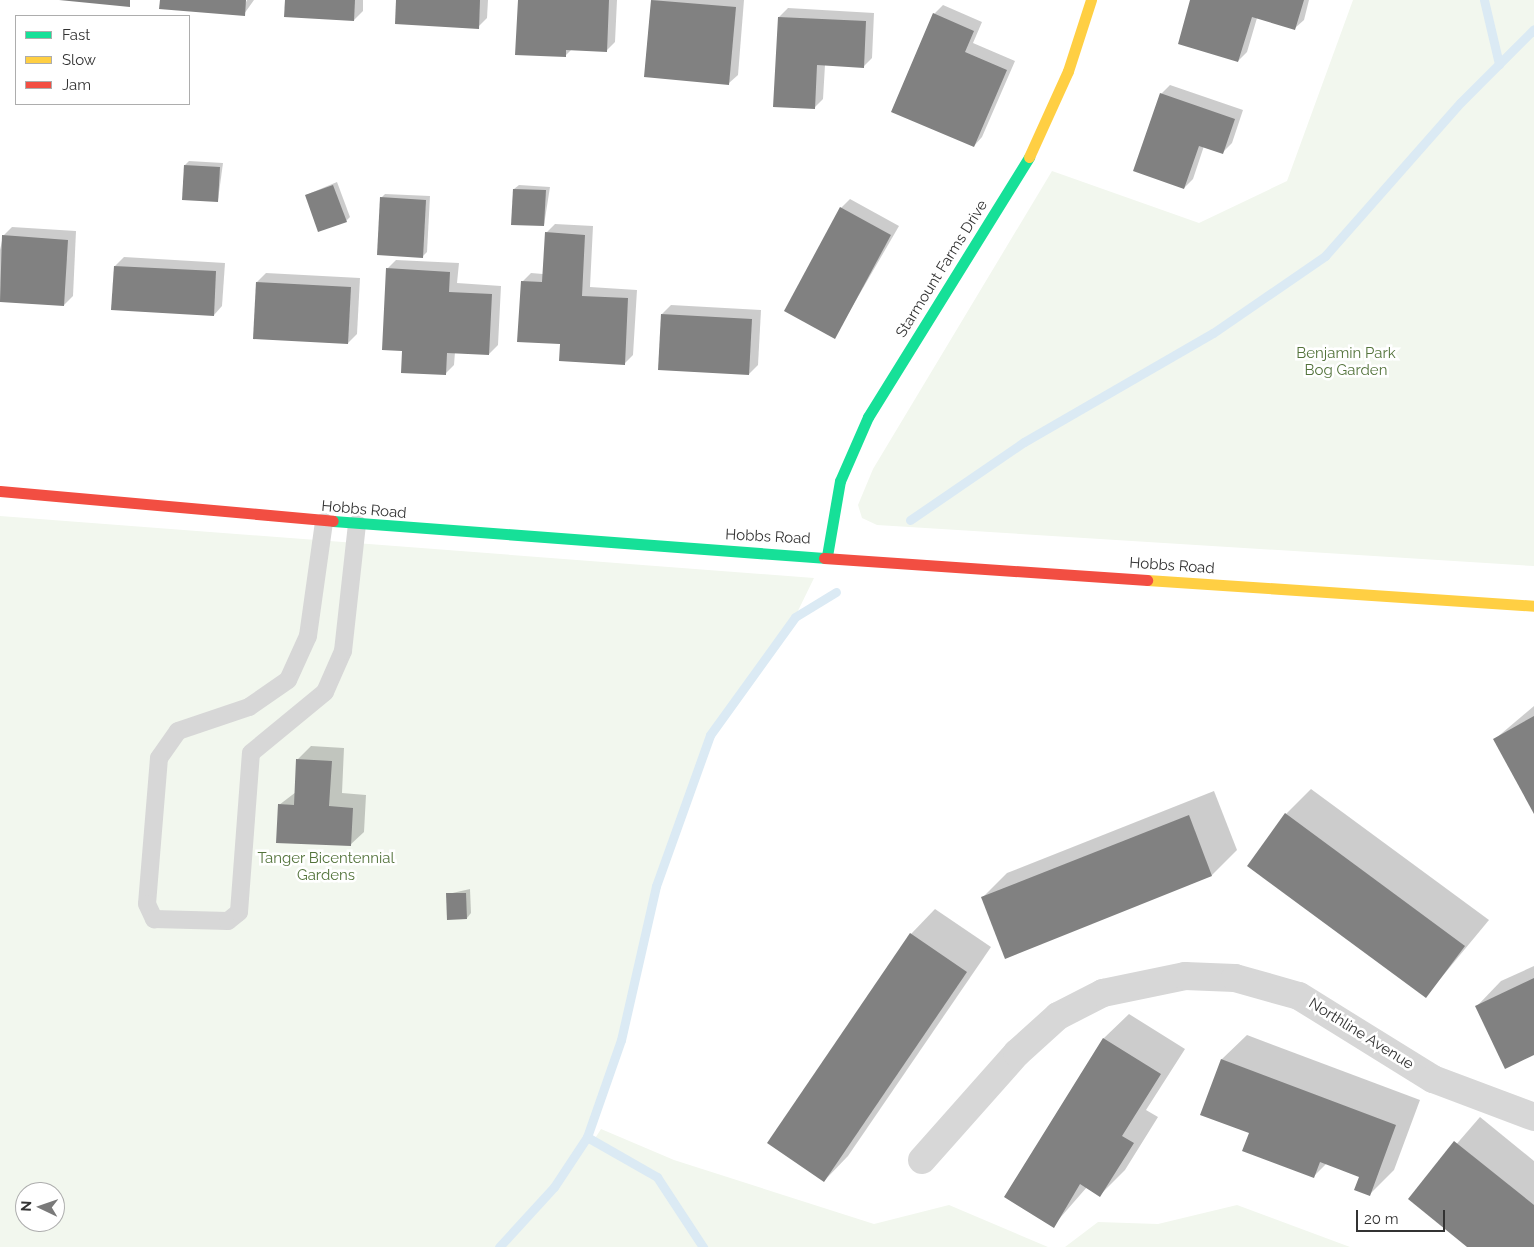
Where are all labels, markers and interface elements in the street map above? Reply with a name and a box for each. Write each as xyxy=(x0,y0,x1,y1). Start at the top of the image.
legend xyxy=(15,15,190,105)
text: Fast xyxy=(62,26,90,44)
text: Slow xyxy=(62,51,96,69)
text: Jam xyxy=(62,76,91,94)
street label: Starmount Farms Drive xyxy=(892,197,992,341)
park label: Benjamin Park Bog Garden xyxy=(1296,344,1396,379)
street label: Hobbs Road xyxy=(321,497,407,523)
street label: Hobbs Road xyxy=(725,526,811,548)
street label: Hobbs Road xyxy=(1129,554,1215,578)
park label: Tanger Bicentennial Gardens xyxy=(257,849,395,884)
street label: Northline Avenue xyxy=(1305,994,1417,1074)
north arrow xyxy=(15,1182,65,1232)
scale bar xyxy=(1359,1200,1448,1232)
text: N xyxy=(18,1201,34,1212)
text: 20 m xyxy=(1364,1210,1399,1228)

